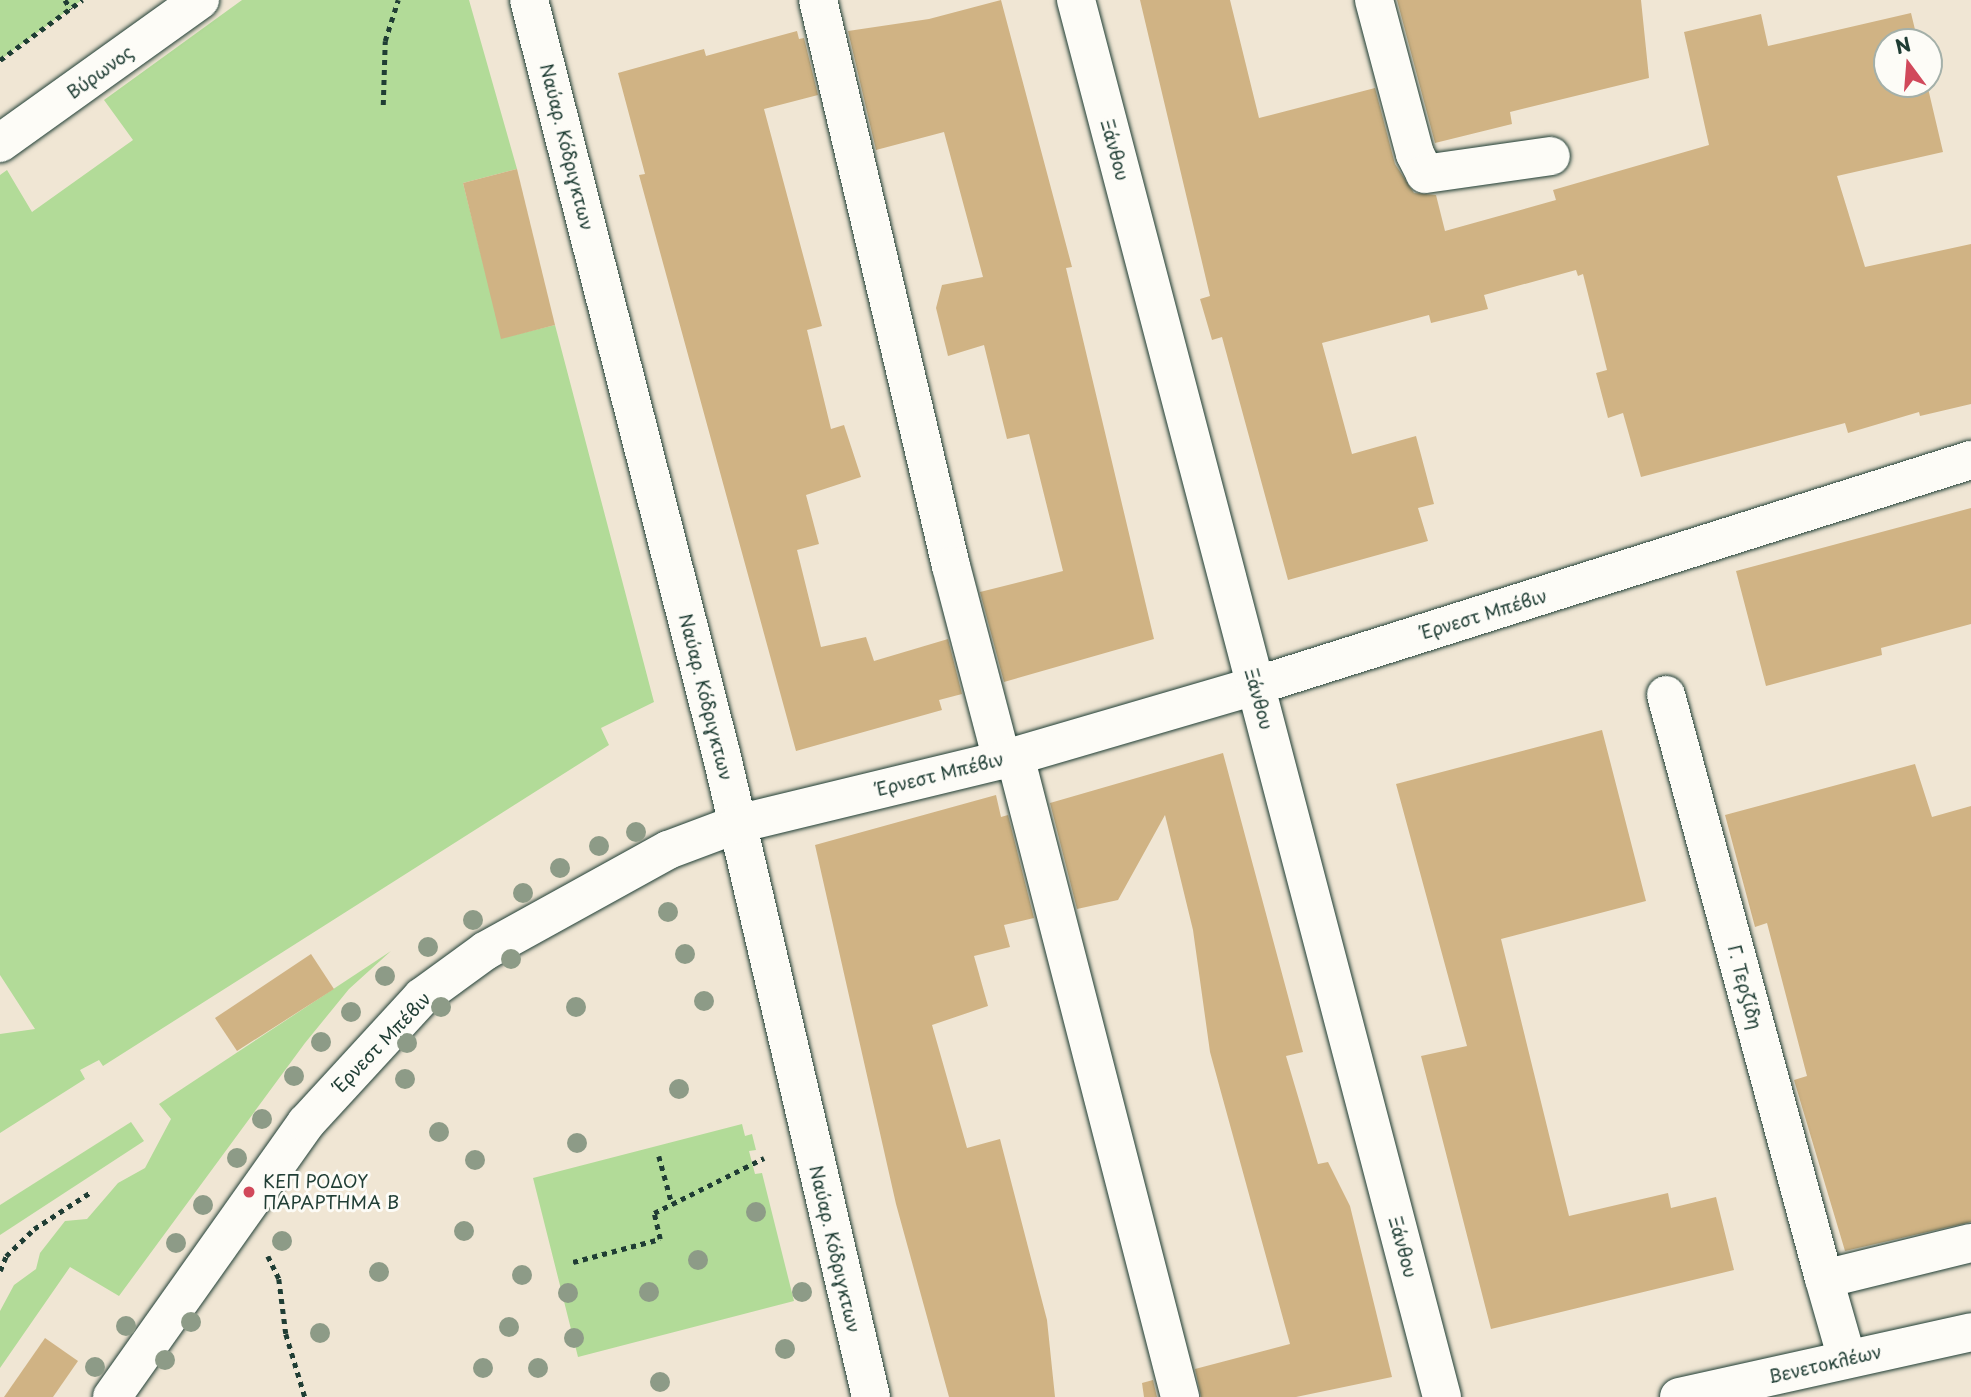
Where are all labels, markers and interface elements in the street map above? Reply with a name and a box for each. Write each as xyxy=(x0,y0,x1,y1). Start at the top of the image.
north arrow xyxy=(1873,28,1943,98)
text: N xyxy=(1892,29,1914,60)
street label: Βύρωνος xyxy=(63,41,137,103)
street label: Ναύαρ. Κόδριγκτων xyxy=(536,61,598,233)
street label: Ξάνθου xyxy=(1096,117,1134,183)
street label: Έρνεστ Μπέβιν xyxy=(1418,585,1550,643)
street label: Ναύαρ. Κόδριγκτων xyxy=(675,611,737,783)
street label: Ξάνθου xyxy=(1240,666,1278,732)
street label: Έρνεστ Μπέβιν xyxy=(874,748,1006,800)
street label: Γ. Τερζίδη xyxy=(1723,942,1767,1032)
street label: Έρνεστ Μπέβιν xyxy=(329,987,435,1097)
street label: Ναύαρ. Κόδριγκτων xyxy=(805,1163,865,1335)
place label: ΚΕΠ ΡΟΔΟΥ ΠΑΡΑΡΤΗΜΑ Β xyxy=(263,1171,400,1214)
marker: ΚΕΠ ΡΟΔΟΥ ΠΑΡΑΡΤΗΜΑ Β xyxy=(241,1184,257,1200)
street label: Ξάνθου xyxy=(1384,1214,1422,1280)
street label: Βενετοκλέων xyxy=(1766,1340,1884,1388)

